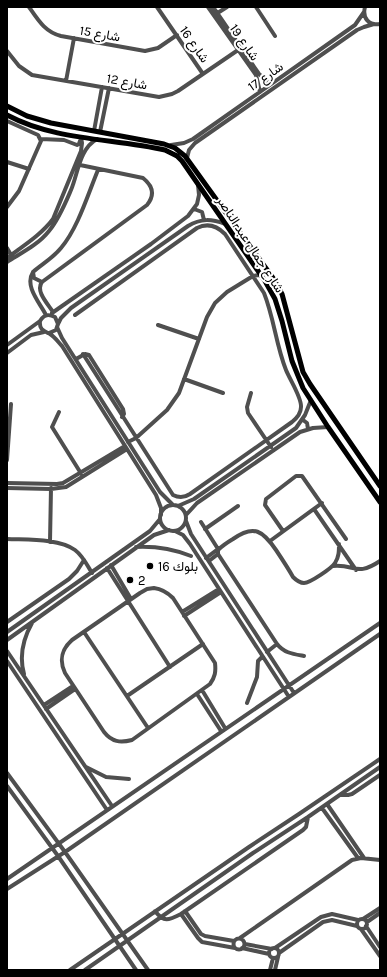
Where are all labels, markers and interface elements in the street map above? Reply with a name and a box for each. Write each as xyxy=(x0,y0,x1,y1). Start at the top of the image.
street label: شارع 19 xyxy=(225,21,263,65)
street label: شارع 15 xyxy=(78,23,121,46)
street label: شارع 16 xyxy=(175,23,212,67)
street label: شارع 17 xyxy=(245,59,287,96)
street label: شارع 12 xyxy=(105,71,148,94)
street label: شارع جمال عبد الناصر xyxy=(212,192,287,296)
place label: بلوك 16 xyxy=(158,559,198,575)
marker: بلوك 16 xyxy=(145,561,155,571)
place label: 2 xyxy=(138,573,146,588)
marker: 2 xyxy=(125,575,135,585)

